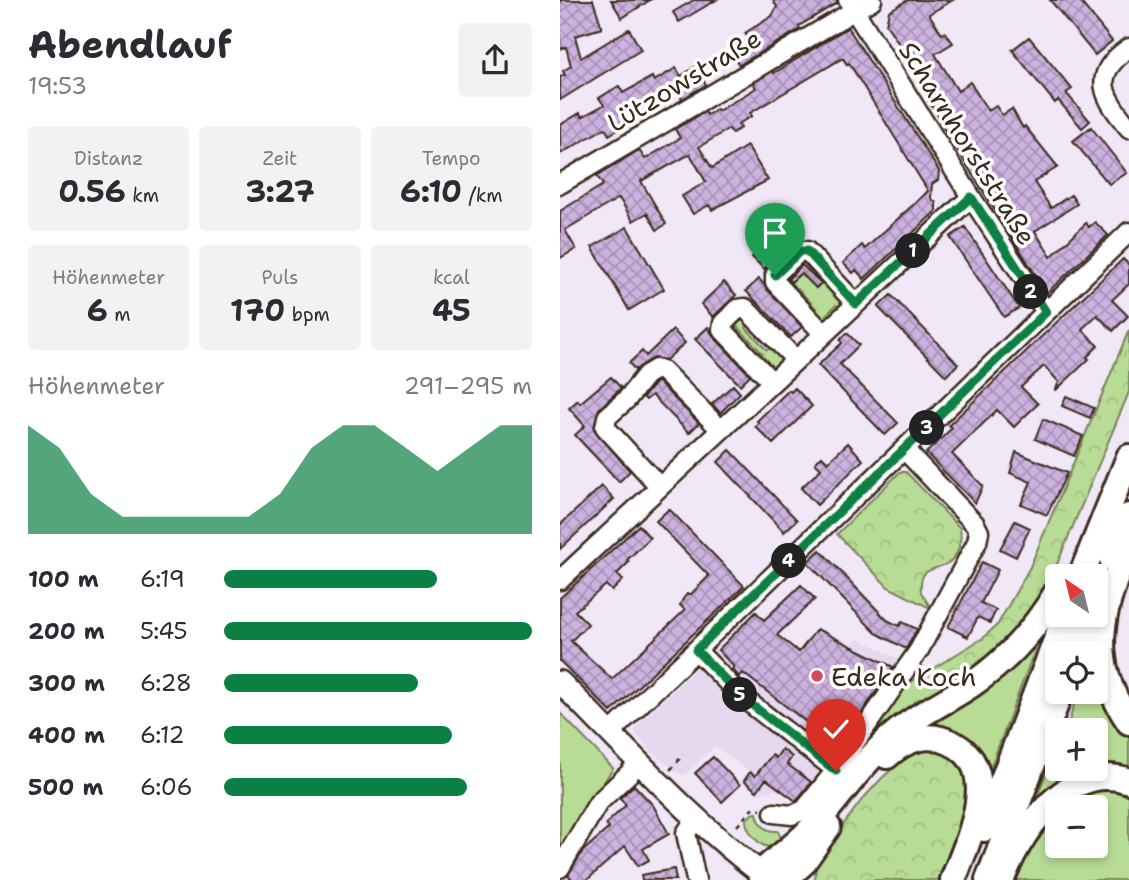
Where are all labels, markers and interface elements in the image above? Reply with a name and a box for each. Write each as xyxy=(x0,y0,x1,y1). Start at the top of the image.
text: Abendlauf xyxy=(28,19,232,70)
street label: Lützowstraße xyxy=(601,20,767,140)
button: share xyxy=(458,23,532,97)
street label: Scharnhorststraße xyxy=(891,35,1045,251)
text: 19:53 xyxy=(28,71,87,101)
text: Distanz xyxy=(74,146,143,171)
text: Zeit xyxy=(263,146,297,171)
text: Tempo xyxy=(422,146,481,171)
text: 0.56 xyxy=(58,171,126,212)
text: 3:27 xyxy=(245,171,315,212)
text: 6:10 xyxy=(400,171,462,212)
text: km xyxy=(126,183,159,208)
text: /km xyxy=(462,183,503,208)
pin xyxy=(745,203,805,275)
icon: arrive xyxy=(756,214,794,252)
pin: 1 xyxy=(896,233,930,268)
text: 1 xyxy=(908,238,917,263)
text: Höhenmeter xyxy=(52,265,165,290)
text: Puls xyxy=(261,265,299,290)
text: kcal xyxy=(433,265,470,290)
pin: 2 xyxy=(1014,274,1049,310)
text: 2 xyxy=(1024,279,1037,304)
text: 6 xyxy=(87,290,108,331)
text: 170 xyxy=(230,290,285,331)
text: 45 xyxy=(432,290,471,331)
text: m xyxy=(108,302,131,327)
text: bpm xyxy=(285,302,330,327)
text: Höhenmeter xyxy=(28,371,165,401)
text: 291–295 m xyxy=(404,371,532,401)
pin: 3 xyxy=(910,410,944,446)
text: 3 xyxy=(920,415,933,440)
pin: 4 xyxy=(772,544,806,578)
text: 4 xyxy=(782,548,795,573)
text: 100 m xyxy=(28,564,99,594)
text: 6:19 xyxy=(140,564,185,594)
north arrow xyxy=(1045,564,1108,626)
map controls xyxy=(1045,564,1108,858)
text: 200 m xyxy=(28,616,105,646)
text: 5:45 xyxy=(140,616,188,646)
button: locate xyxy=(1045,641,1108,704)
place label: Edeka Koch xyxy=(831,659,977,694)
text: 300 m xyxy=(28,668,105,698)
text: 6:28 xyxy=(140,668,192,698)
marker: Edeka Koch xyxy=(809,668,825,684)
pin: 5 xyxy=(722,678,758,712)
text: 5 xyxy=(734,682,745,707)
pin xyxy=(806,699,866,771)
icon: check xyxy=(817,710,855,748)
button: + xyxy=(1045,718,1108,781)
text: 400 m xyxy=(28,720,105,750)
text: 6:12 xyxy=(140,720,185,750)
text: 500 m xyxy=(28,772,103,802)
text: 6:06 xyxy=(140,772,193,802)
button: − xyxy=(1045,795,1108,858)

